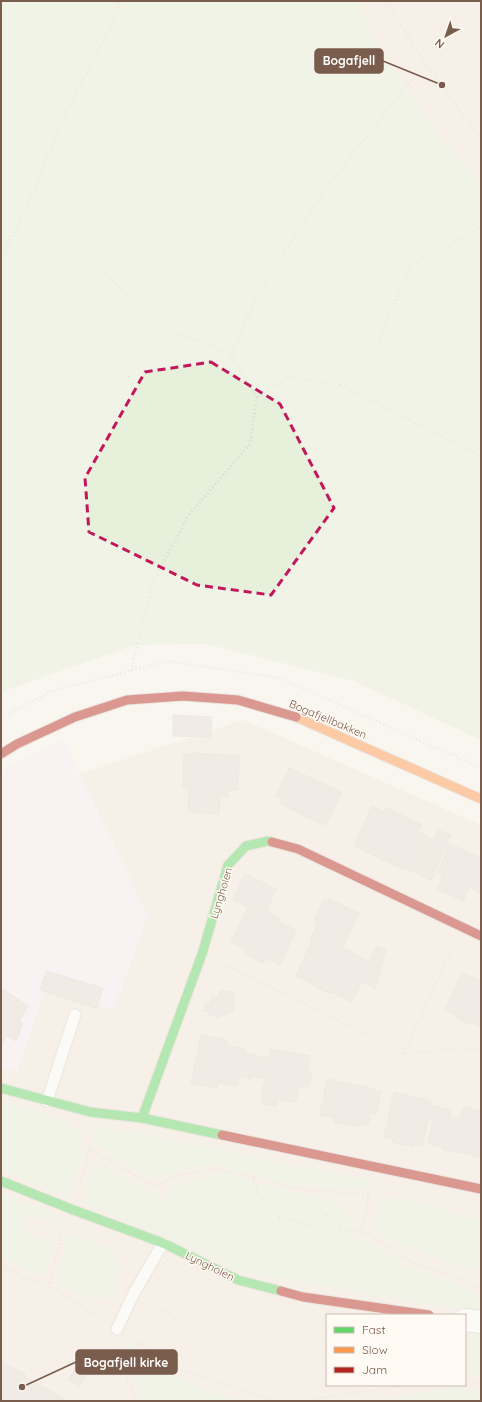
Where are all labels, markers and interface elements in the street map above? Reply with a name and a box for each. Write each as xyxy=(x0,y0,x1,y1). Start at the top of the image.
north arrow xyxy=(426,16,466,56)
text: N xyxy=(432,36,447,52)
callout: Bogafjell xyxy=(315,49,383,73)
text: Bogafjell xyxy=(323,53,375,68)
street label: Bogafjellbakken xyxy=(287,696,369,742)
street label: Lyngholen xyxy=(207,866,235,920)
street label: Lyngholen xyxy=(183,1248,237,1284)
legend xyxy=(326,1314,466,1386)
text: Fast xyxy=(362,1322,386,1337)
text: Slow xyxy=(362,1342,388,1357)
callout: Bogafjell kirke xyxy=(76,1350,177,1374)
text: Bogafjell kirke xyxy=(84,1355,168,1370)
text: Jam xyxy=(362,1362,387,1377)

